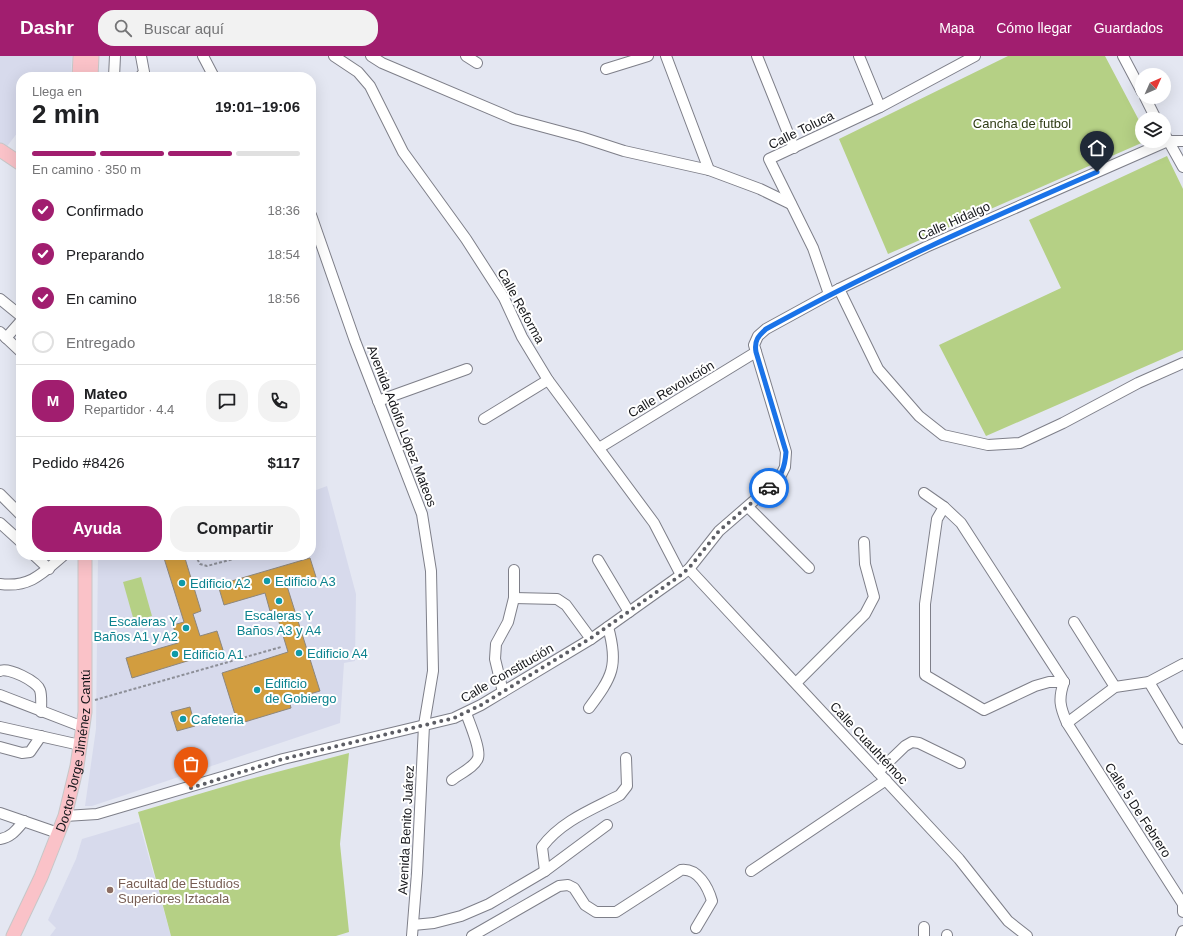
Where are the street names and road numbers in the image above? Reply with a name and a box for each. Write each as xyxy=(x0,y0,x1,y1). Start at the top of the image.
street label: Calle Toluca xyxy=(766,107,837,152)
street label: Calle Hidalgo xyxy=(916,198,992,244)
street label: Calle Reforma xyxy=(494,266,548,347)
street label: Avenida Adolfo López Mateos xyxy=(364,343,440,509)
street label: Calle Revolución xyxy=(625,357,717,421)
street label: Calle Constitución xyxy=(458,640,556,706)
street label: Doctor Jorge Jiménez Cantú xyxy=(52,669,93,834)
street label: Calle Cuauhtémoc xyxy=(827,699,911,788)
street label: Calle 5 De Febrero xyxy=(1102,760,1174,860)
street label: Avenida Benito Juárez xyxy=(395,765,417,895)

